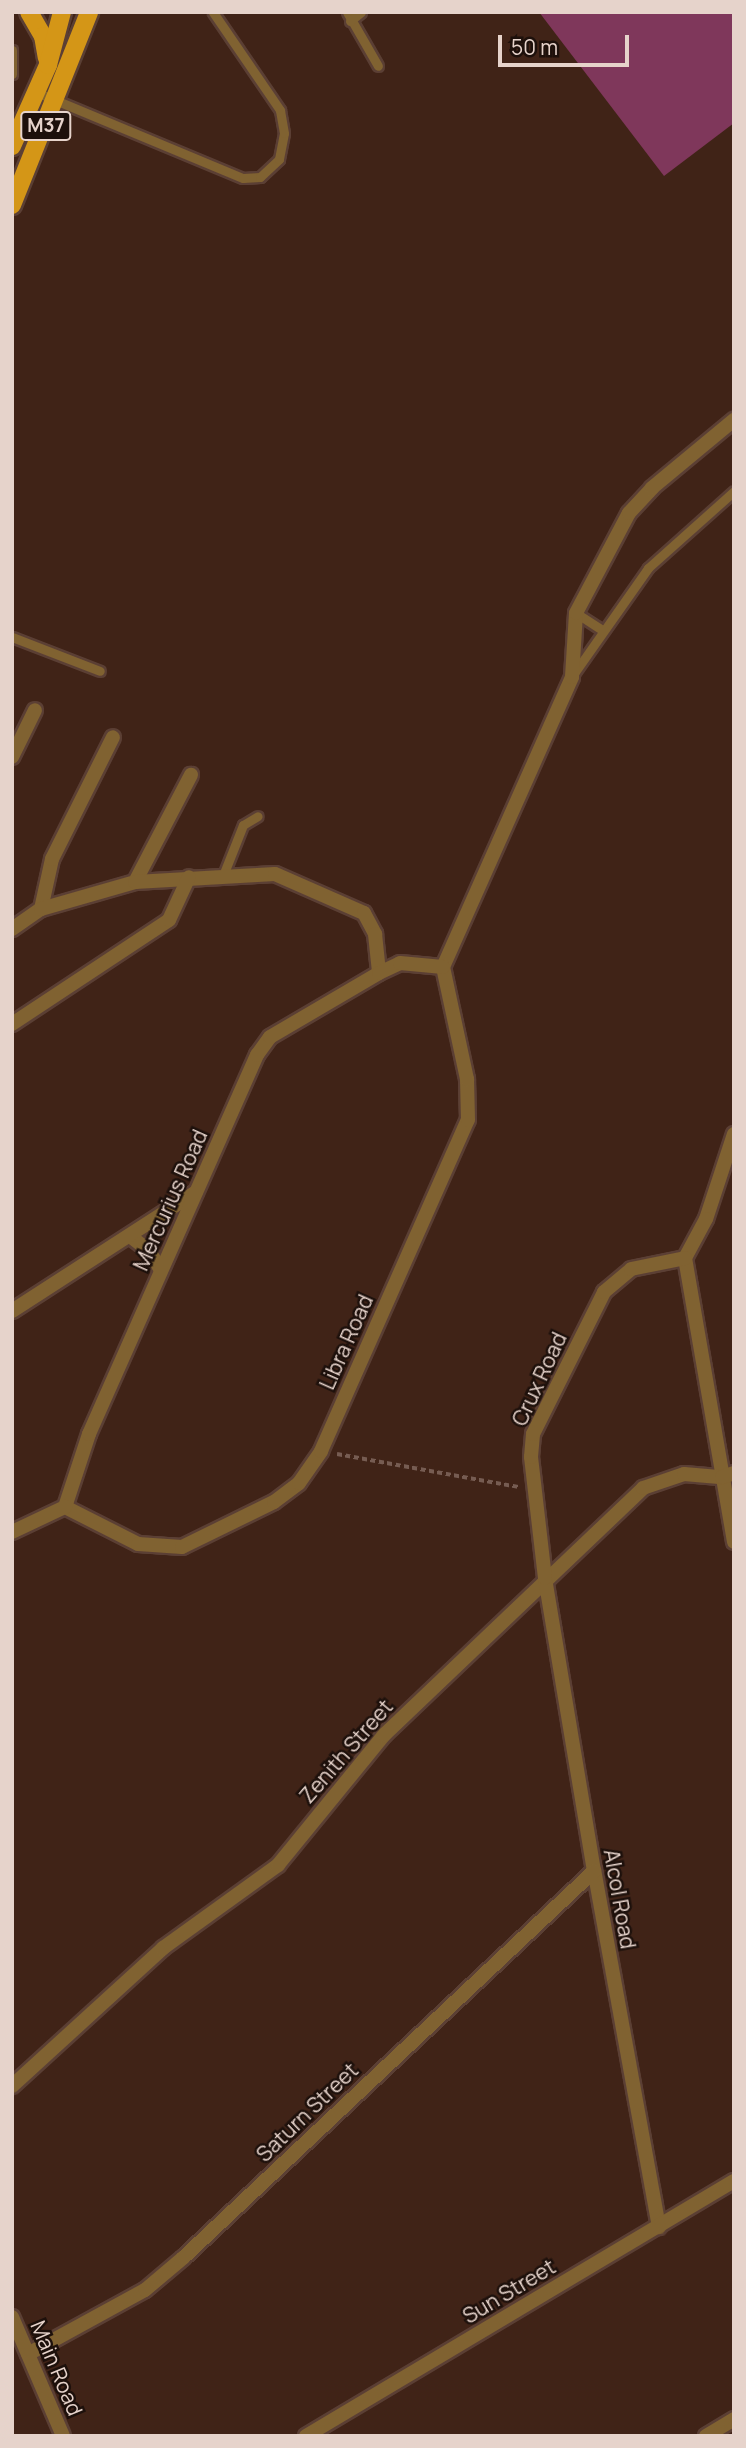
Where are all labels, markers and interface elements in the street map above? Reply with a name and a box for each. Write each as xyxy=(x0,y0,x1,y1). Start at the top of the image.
scale bar xyxy=(501,21,632,65)
text: 50 m xyxy=(511,33,558,61)
road number: M37 xyxy=(20,110,72,142)
street label: Mercurius Road xyxy=(128,1126,212,1274)
street label: Libra Road xyxy=(314,1291,378,1393)
street label: Crux Road xyxy=(506,1328,572,1430)
street label: Zenith Street xyxy=(294,1694,398,1808)
street label: Alcol Road xyxy=(599,1847,641,1951)
street label: Saturn Street xyxy=(251,2057,363,2167)
street label: Sun Street xyxy=(458,2253,560,2329)
street label: Main Road xyxy=(26,2317,88,2419)

